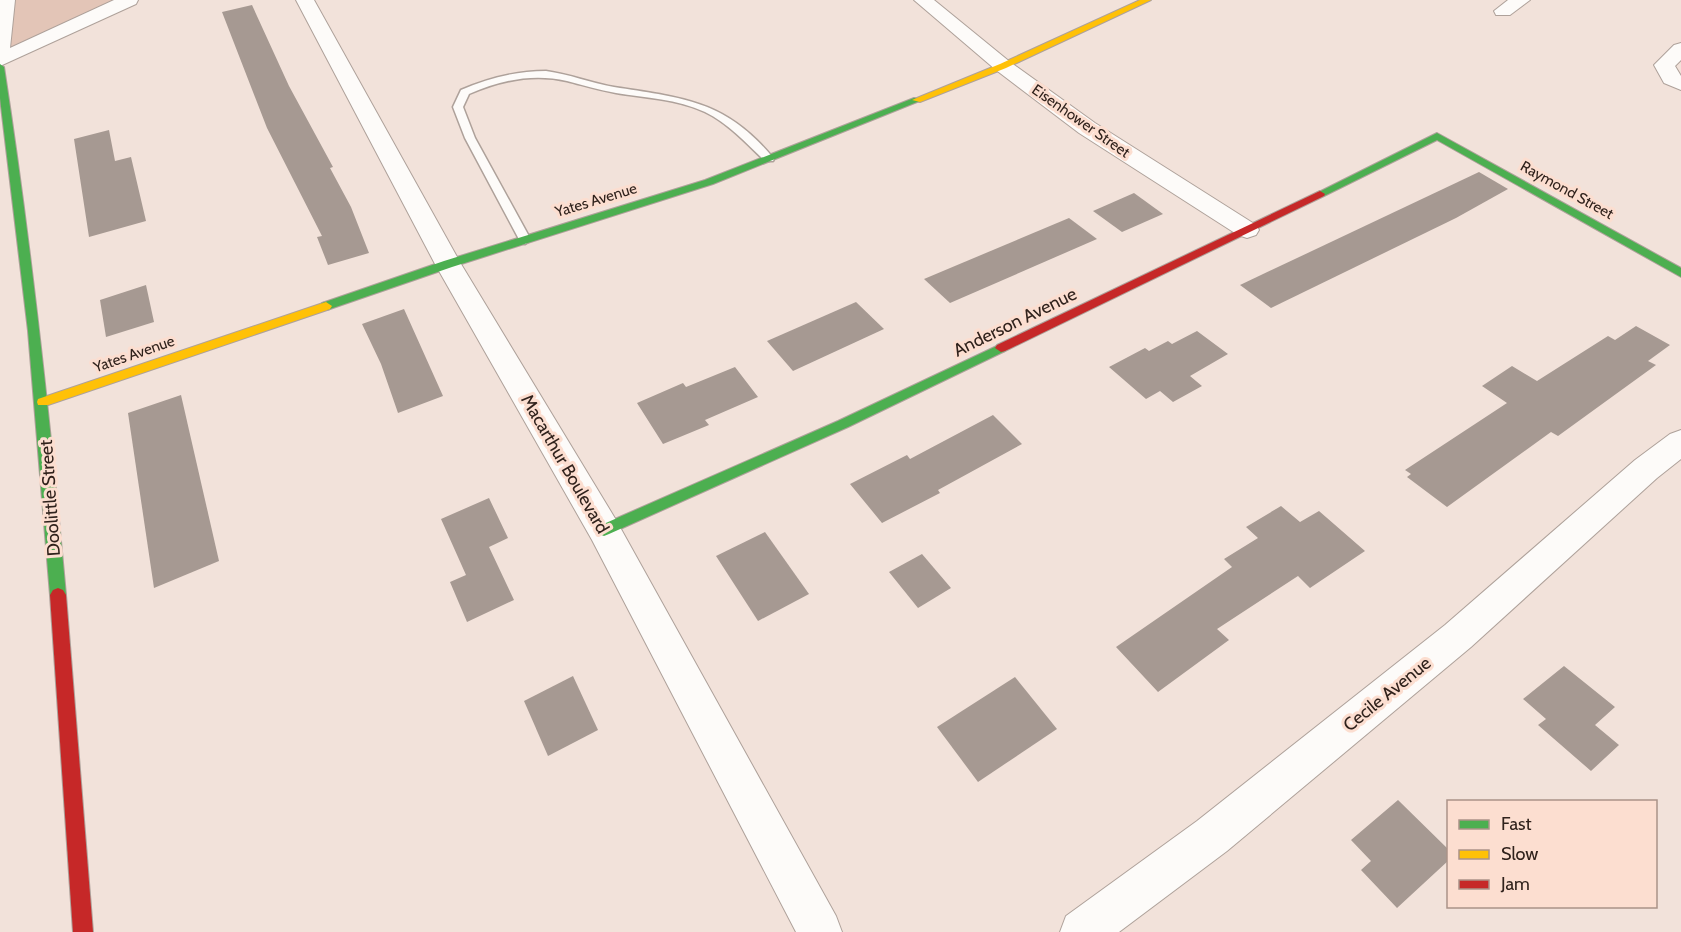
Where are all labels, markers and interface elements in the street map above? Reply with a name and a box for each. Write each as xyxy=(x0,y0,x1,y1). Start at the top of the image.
street label: Eisenhower Street xyxy=(1029,80,1133,162)
street label: Raymond Street xyxy=(1517,157,1617,223)
street label: Yates Avenue xyxy=(552,179,639,221)
street label: Anderson Avenue xyxy=(950,283,1080,361)
street label: Yates Avenue xyxy=(90,332,177,377)
street label: Macarthur Boulevard xyxy=(516,391,614,537)
street label: Doolittle Street xyxy=(35,439,65,557)
street label: Cecile Avenue xyxy=(1339,652,1435,736)
legend xyxy=(1447,800,1657,908)
text: Fast xyxy=(1501,813,1532,835)
text: Slow xyxy=(1501,843,1538,865)
text: Jam xyxy=(1500,873,1530,895)

